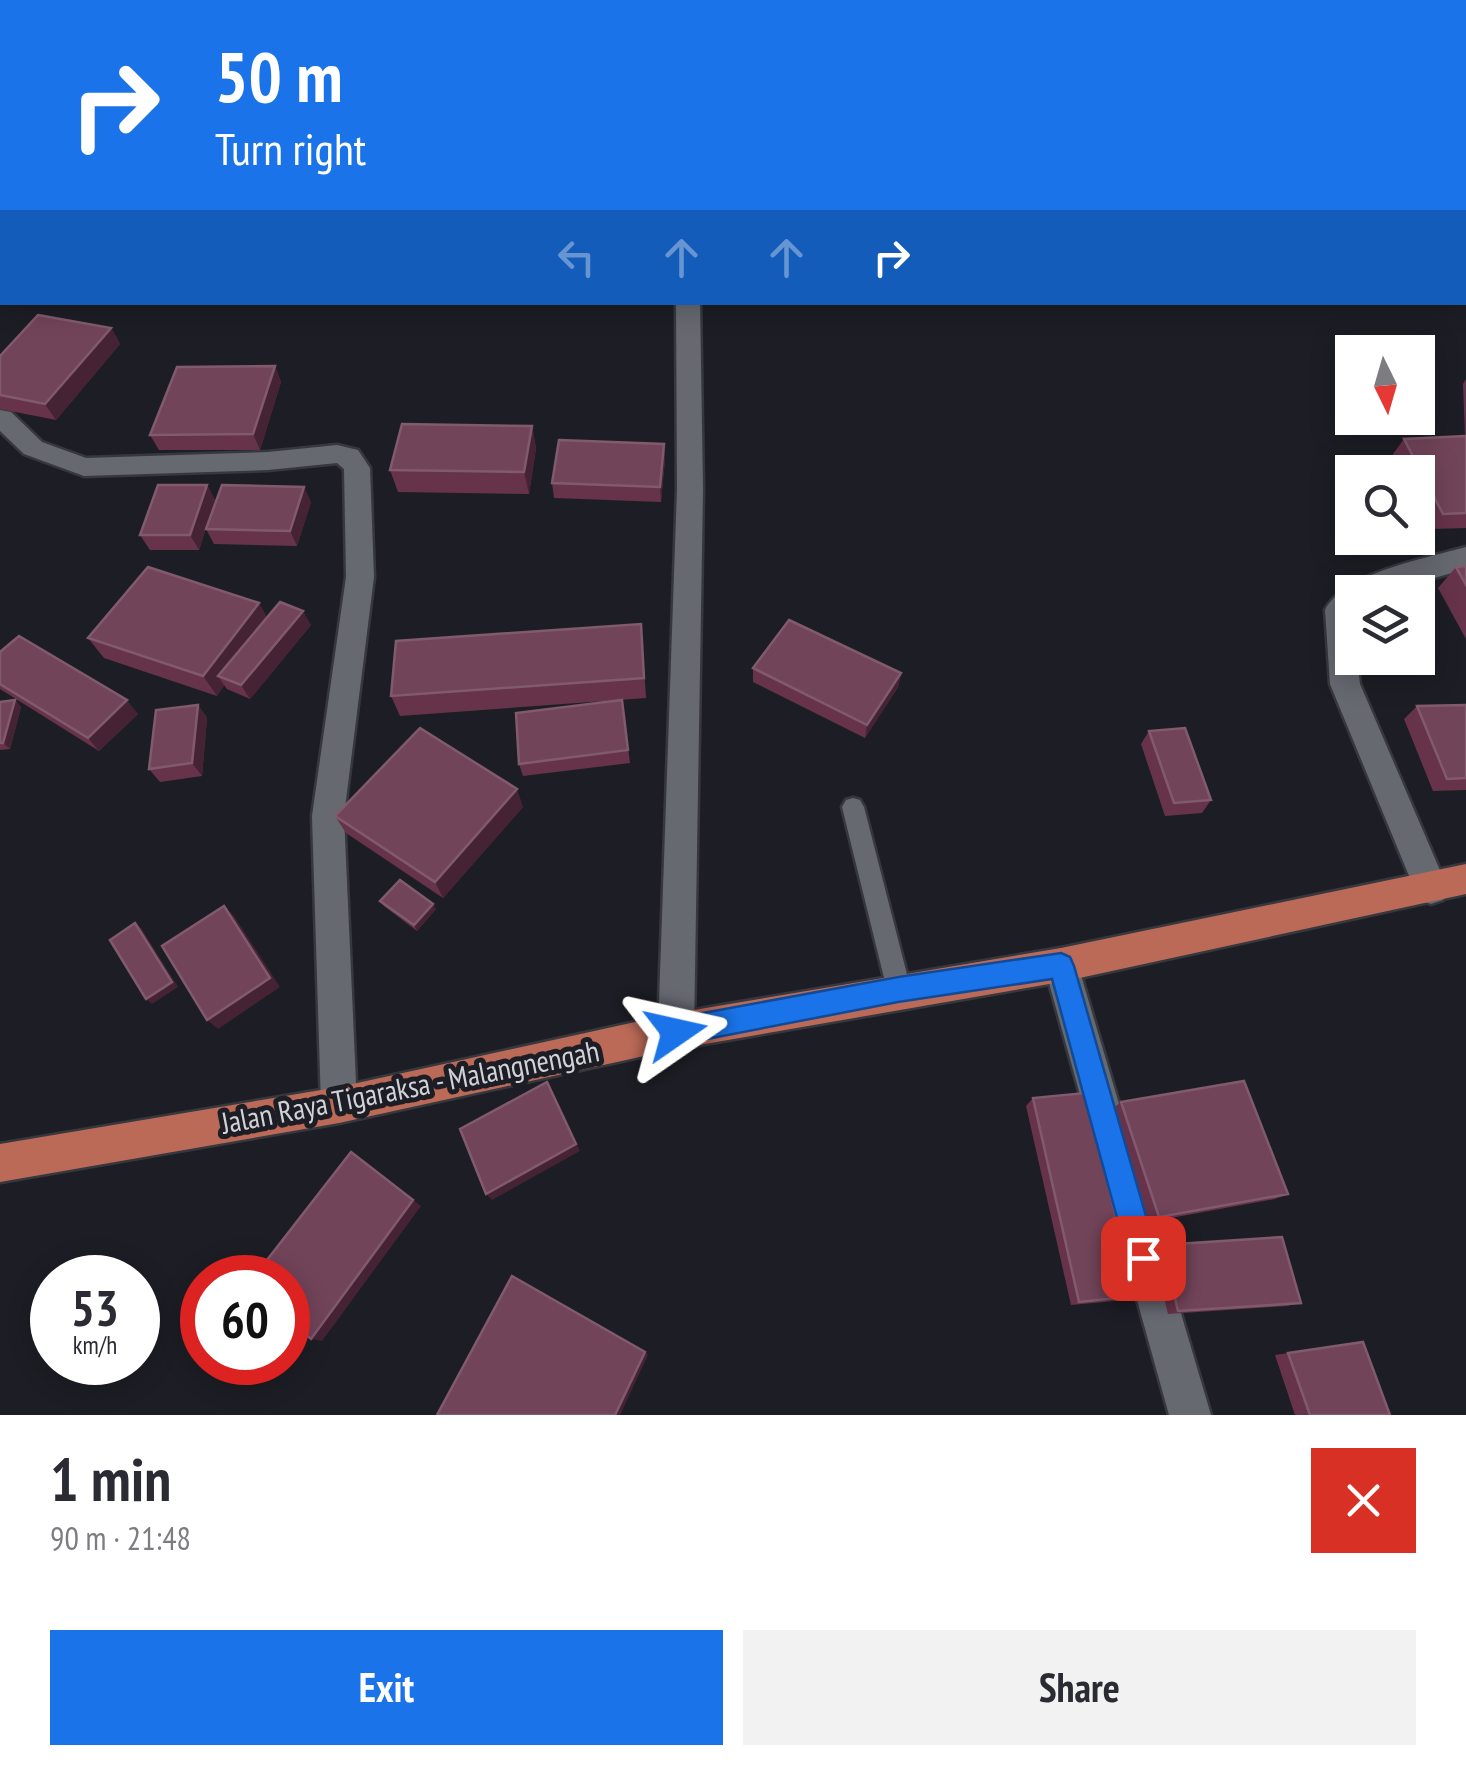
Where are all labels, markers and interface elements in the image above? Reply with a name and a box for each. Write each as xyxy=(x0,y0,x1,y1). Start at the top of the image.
text: 50 m xyxy=(215,31,343,121)
icon: right xyxy=(50,40,180,170)
text: Turn right xyxy=(215,119,366,177)
icon: left xyxy=(549,230,604,285)
icon: ahead xyxy=(654,230,709,285)
icon: ahead xyxy=(759,230,814,285)
icon: right xyxy=(864,230,919,285)
north arrow xyxy=(1335,335,1435,435)
map controls xyxy=(1335,335,1435,675)
button: search xyxy=(1335,455,1435,555)
button: layers xyxy=(1335,575,1435,675)
position arrow xyxy=(624,980,728,1084)
street label: Jalan Raya Tigaraksa - Malangnengah xyxy=(217,1030,602,1142)
pin xyxy=(1101,1216,1186,1301)
icon: arrive xyxy=(1116,1231,1171,1286)
speed limit sign: 60 xyxy=(180,1255,310,1385)
text: 53 xyxy=(71,1275,119,1340)
text: km/h xyxy=(73,1329,117,1361)
text: 1 min xyxy=(50,1440,171,1518)
button: close xyxy=(1311,1448,1416,1553)
text: 90 m · 21:48 xyxy=(50,1517,191,1559)
button: Exit xyxy=(50,1630,723,1745)
button: Share xyxy=(743,1630,1416,1745)

